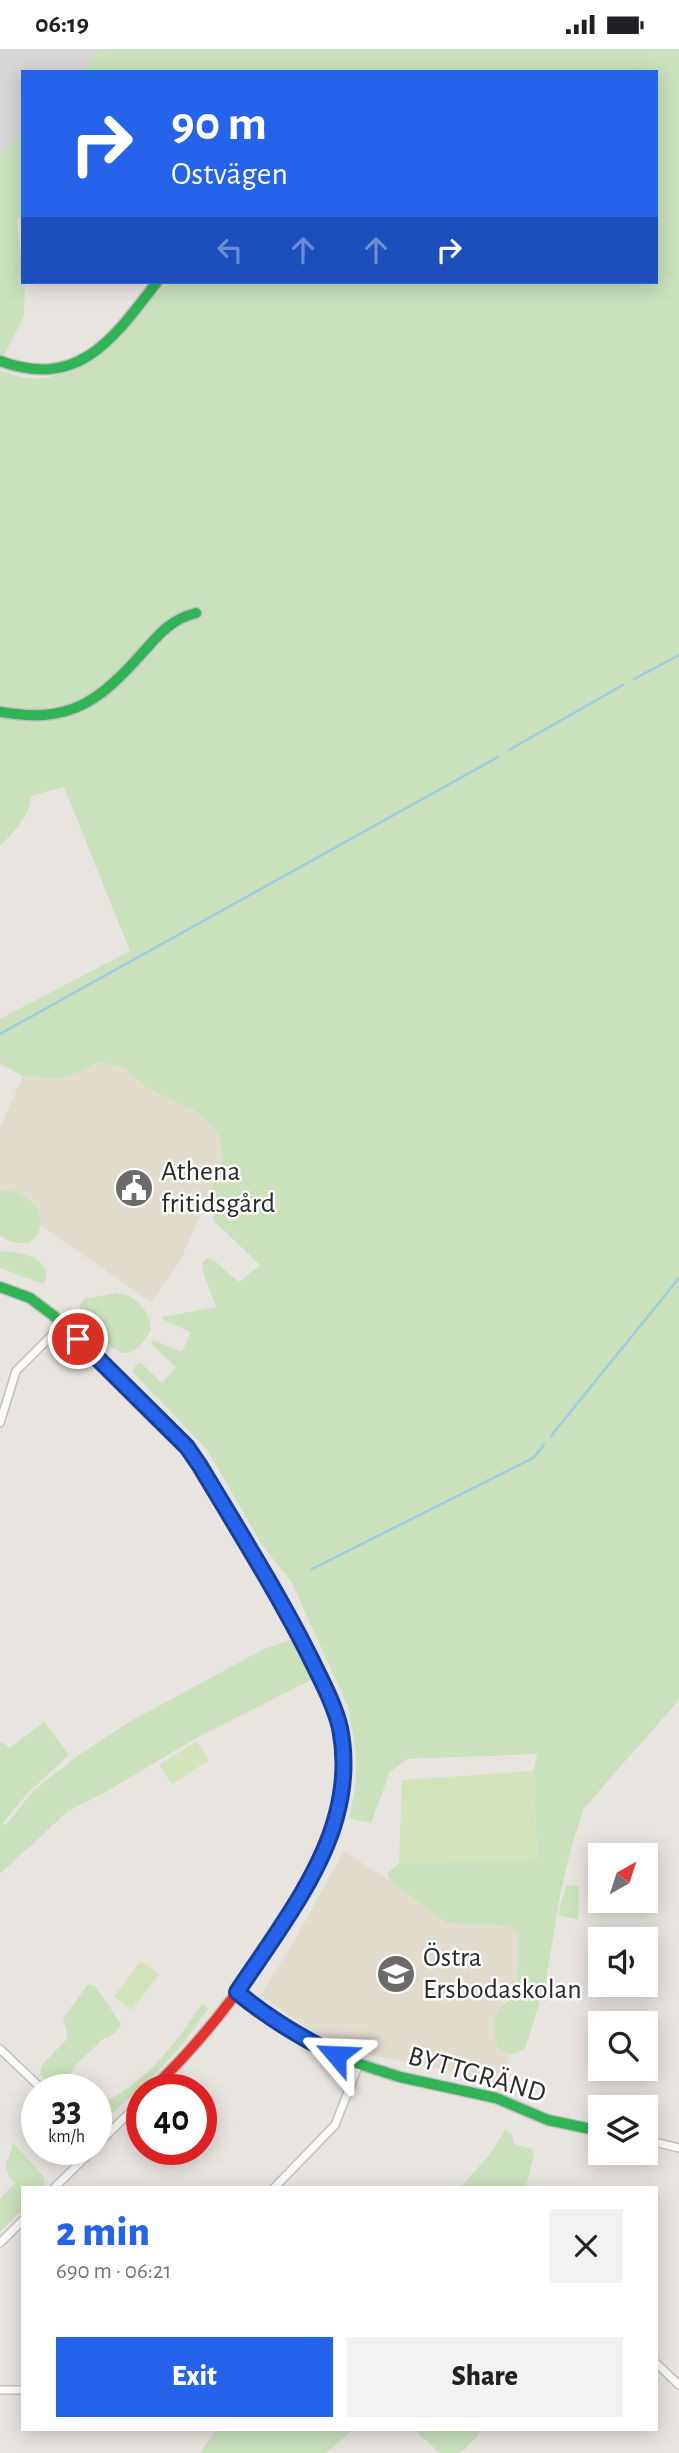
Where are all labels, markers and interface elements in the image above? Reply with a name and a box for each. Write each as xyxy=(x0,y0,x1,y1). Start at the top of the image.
text: 06:19 xyxy=(35,11,89,37)
icon: right xyxy=(56,98,147,189)
text: 90 m xyxy=(171,100,267,149)
text: Ostvägen xyxy=(171,158,288,190)
icon: left xyxy=(211,231,249,269)
icon: ahead xyxy=(284,231,322,269)
icon: ahead xyxy=(357,231,395,269)
icon: right xyxy=(430,231,468,269)
place label: Athena fritidsgård xyxy=(161,1158,275,1218)
public building icon: Athena fritidsgård xyxy=(113,1167,155,1209)
pin xyxy=(48,1309,108,1369)
icon: arrive xyxy=(59,1320,97,1358)
north arrow xyxy=(588,1843,658,1913)
map controls xyxy=(588,1843,658,2165)
button: sound xyxy=(588,1927,658,1997)
place label: Östra Ersbodaskolan xyxy=(423,1942,582,2004)
school or university icon: Östra Ersbodaskolan xyxy=(375,1953,417,1995)
button: search xyxy=(588,2011,658,2081)
position arrow xyxy=(299,2018,373,2092)
street label: BYTTGRÄND xyxy=(405,2040,550,2108)
speed limit sign: 40 xyxy=(126,2074,217,2165)
text: 33 xyxy=(51,2093,82,2128)
button: layers xyxy=(588,2095,658,2165)
text: km/h xyxy=(48,2128,85,2146)
button: close xyxy=(549,2209,623,2283)
text: 2 min xyxy=(56,2211,150,2253)
text: 690 m · 06:21 xyxy=(56,2260,171,2283)
button: Exit xyxy=(56,2337,333,2417)
button: Share xyxy=(347,2337,623,2417)

